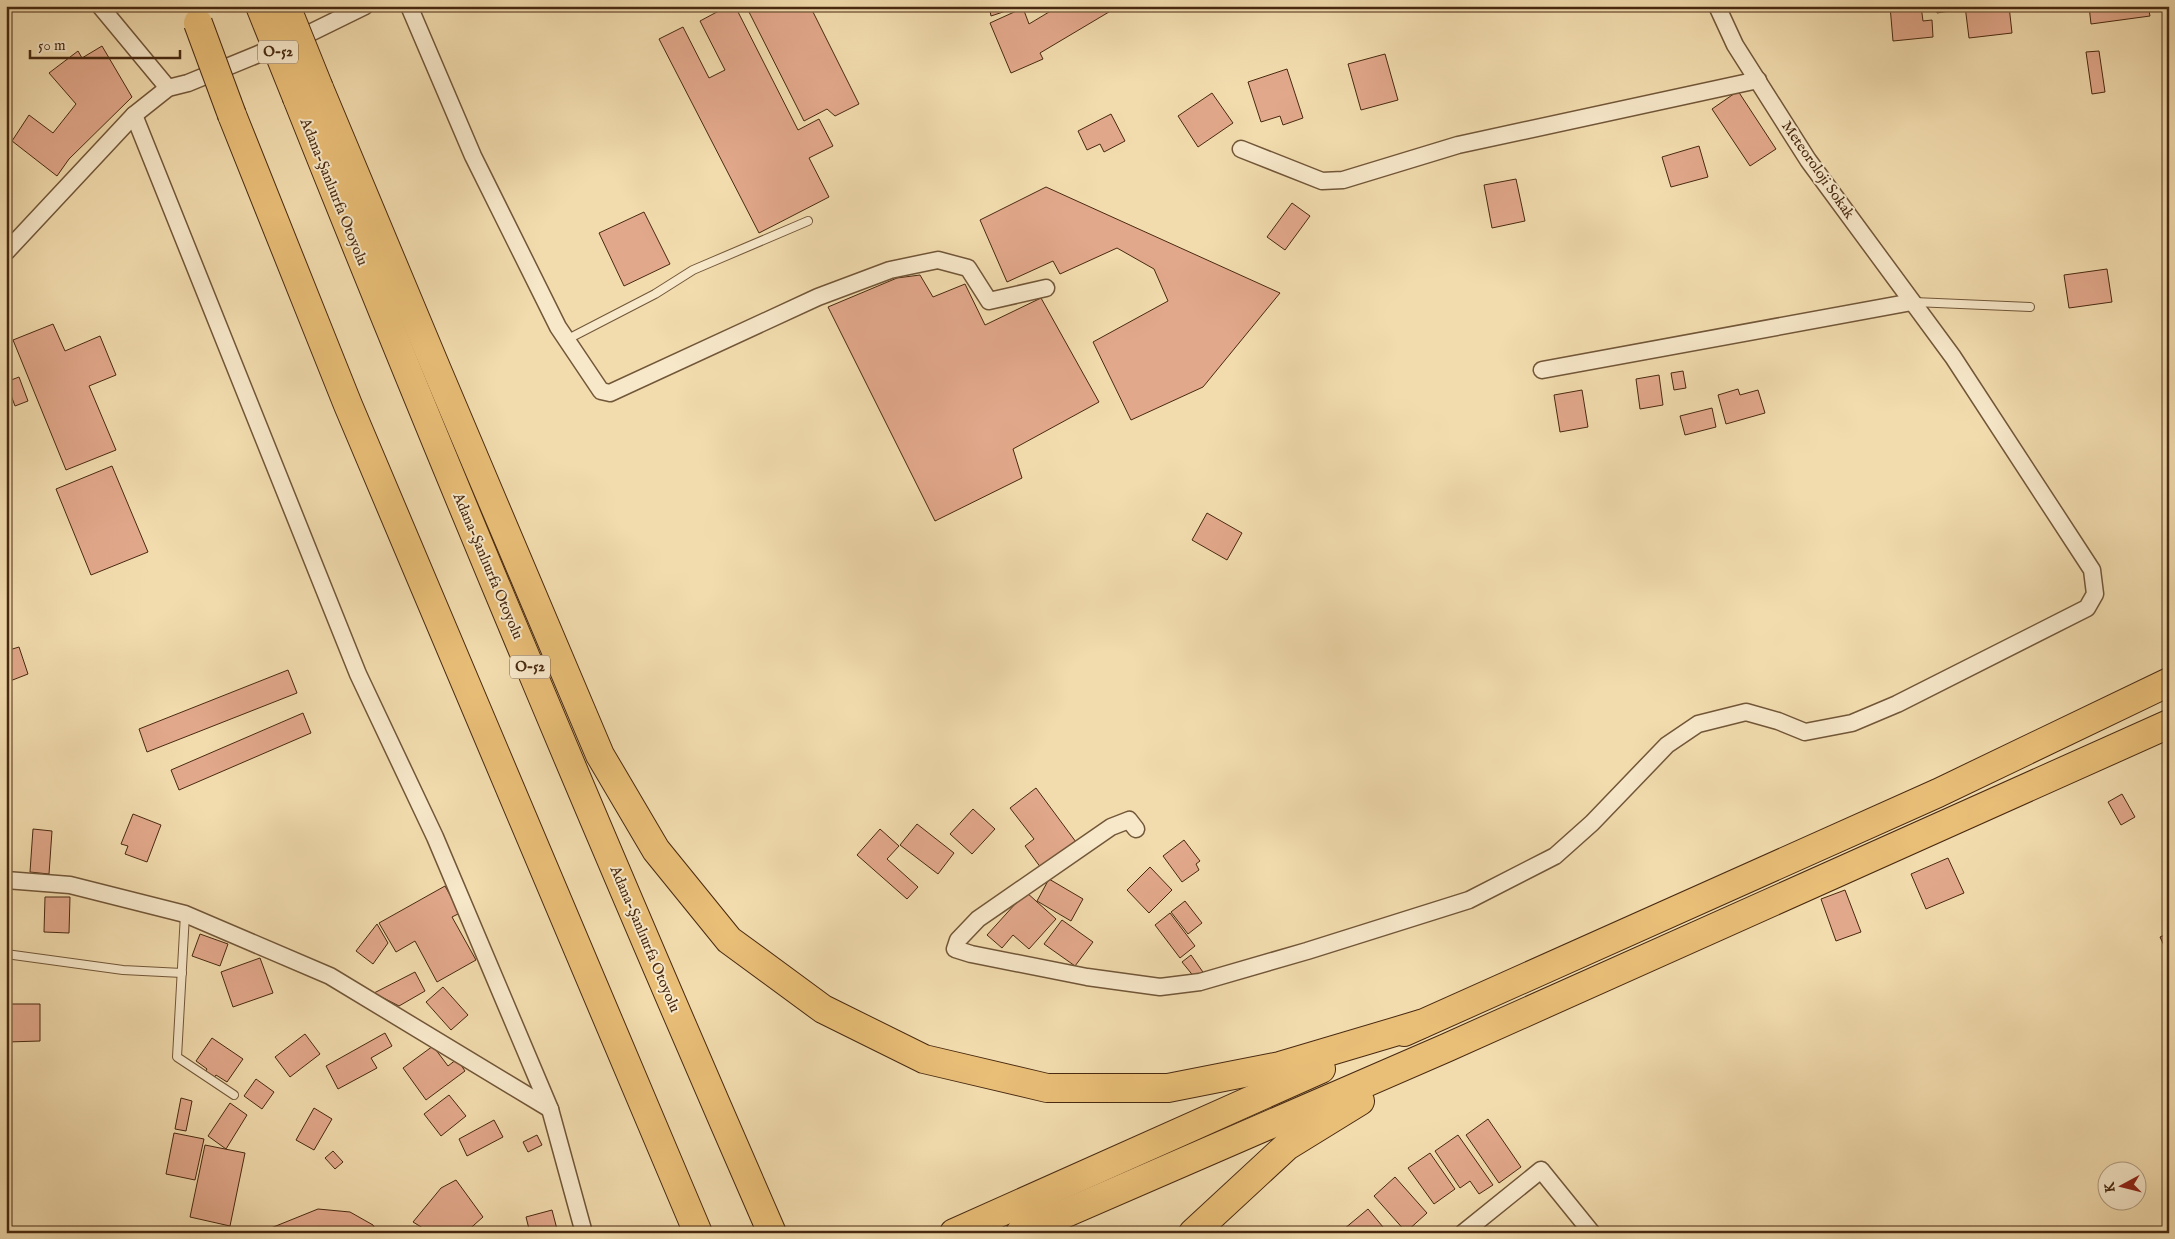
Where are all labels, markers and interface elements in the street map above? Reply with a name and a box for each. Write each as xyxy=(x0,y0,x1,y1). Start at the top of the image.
scale bar xyxy=(30,28,180,60)
text: 50 m xyxy=(38,36,66,55)
road number: O-52 xyxy=(258,41,298,64)
street label: Adana-Şanlıurfa Otoyolu xyxy=(295,115,372,269)
street label: Meteoroloji Sokak xyxy=(1777,117,1859,224)
street label: Adana-Şanlıurfa Otoyolu xyxy=(448,489,528,642)
road number: O-52 xyxy=(510,656,550,679)
street label: Adana-Şanlıurfa Otoyolu xyxy=(605,862,685,1015)
north arrow xyxy=(2098,1162,2148,1212)
text: K xyxy=(2100,1180,2120,1194)

